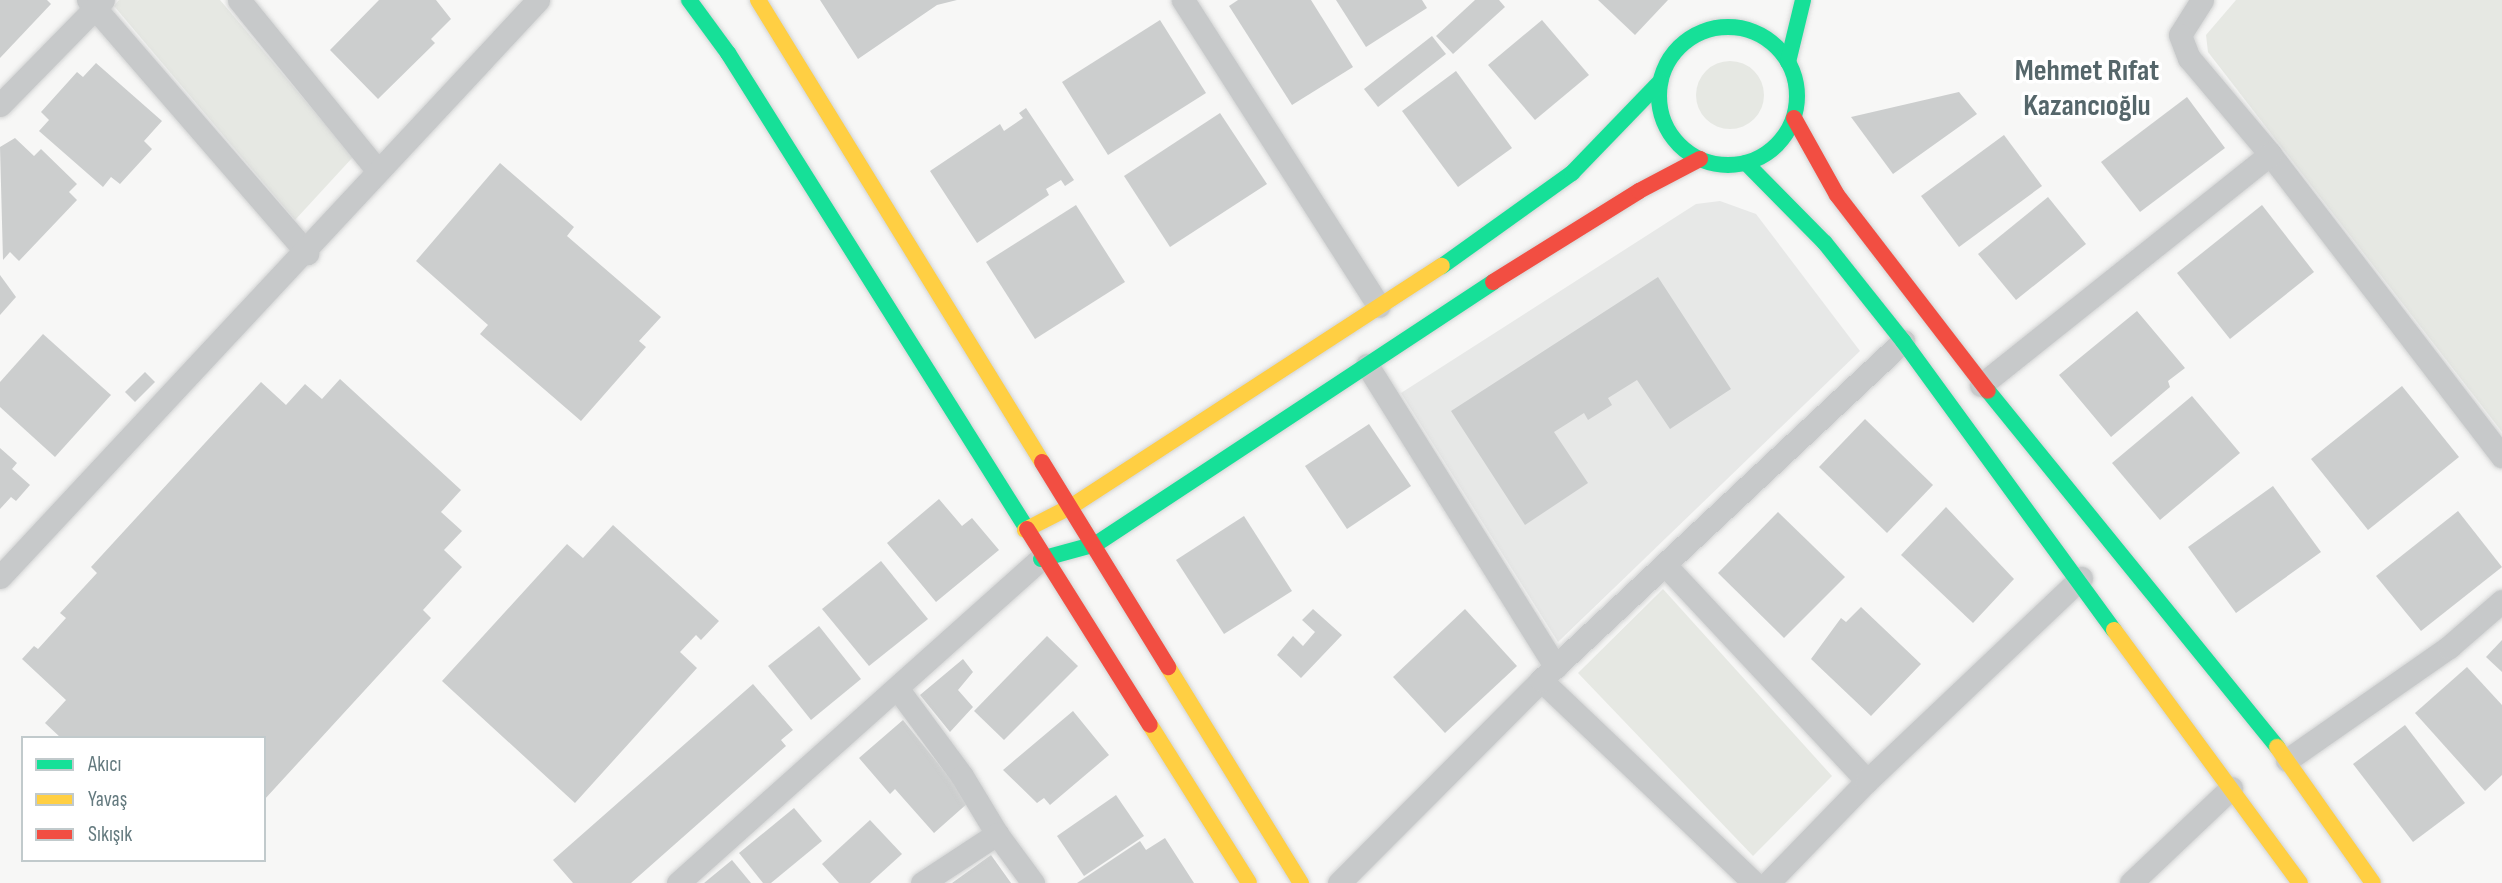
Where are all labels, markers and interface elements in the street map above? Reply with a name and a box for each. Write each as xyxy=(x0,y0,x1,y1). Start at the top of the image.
district label: Mehmet Rıfat Kazancıoğlu xyxy=(2015,53,2159,124)
legend xyxy=(21,736,266,862)
text: Akıcı xyxy=(88,752,121,777)
text: Yavaş xyxy=(88,787,127,812)
text: Sıkışık xyxy=(88,822,132,847)

